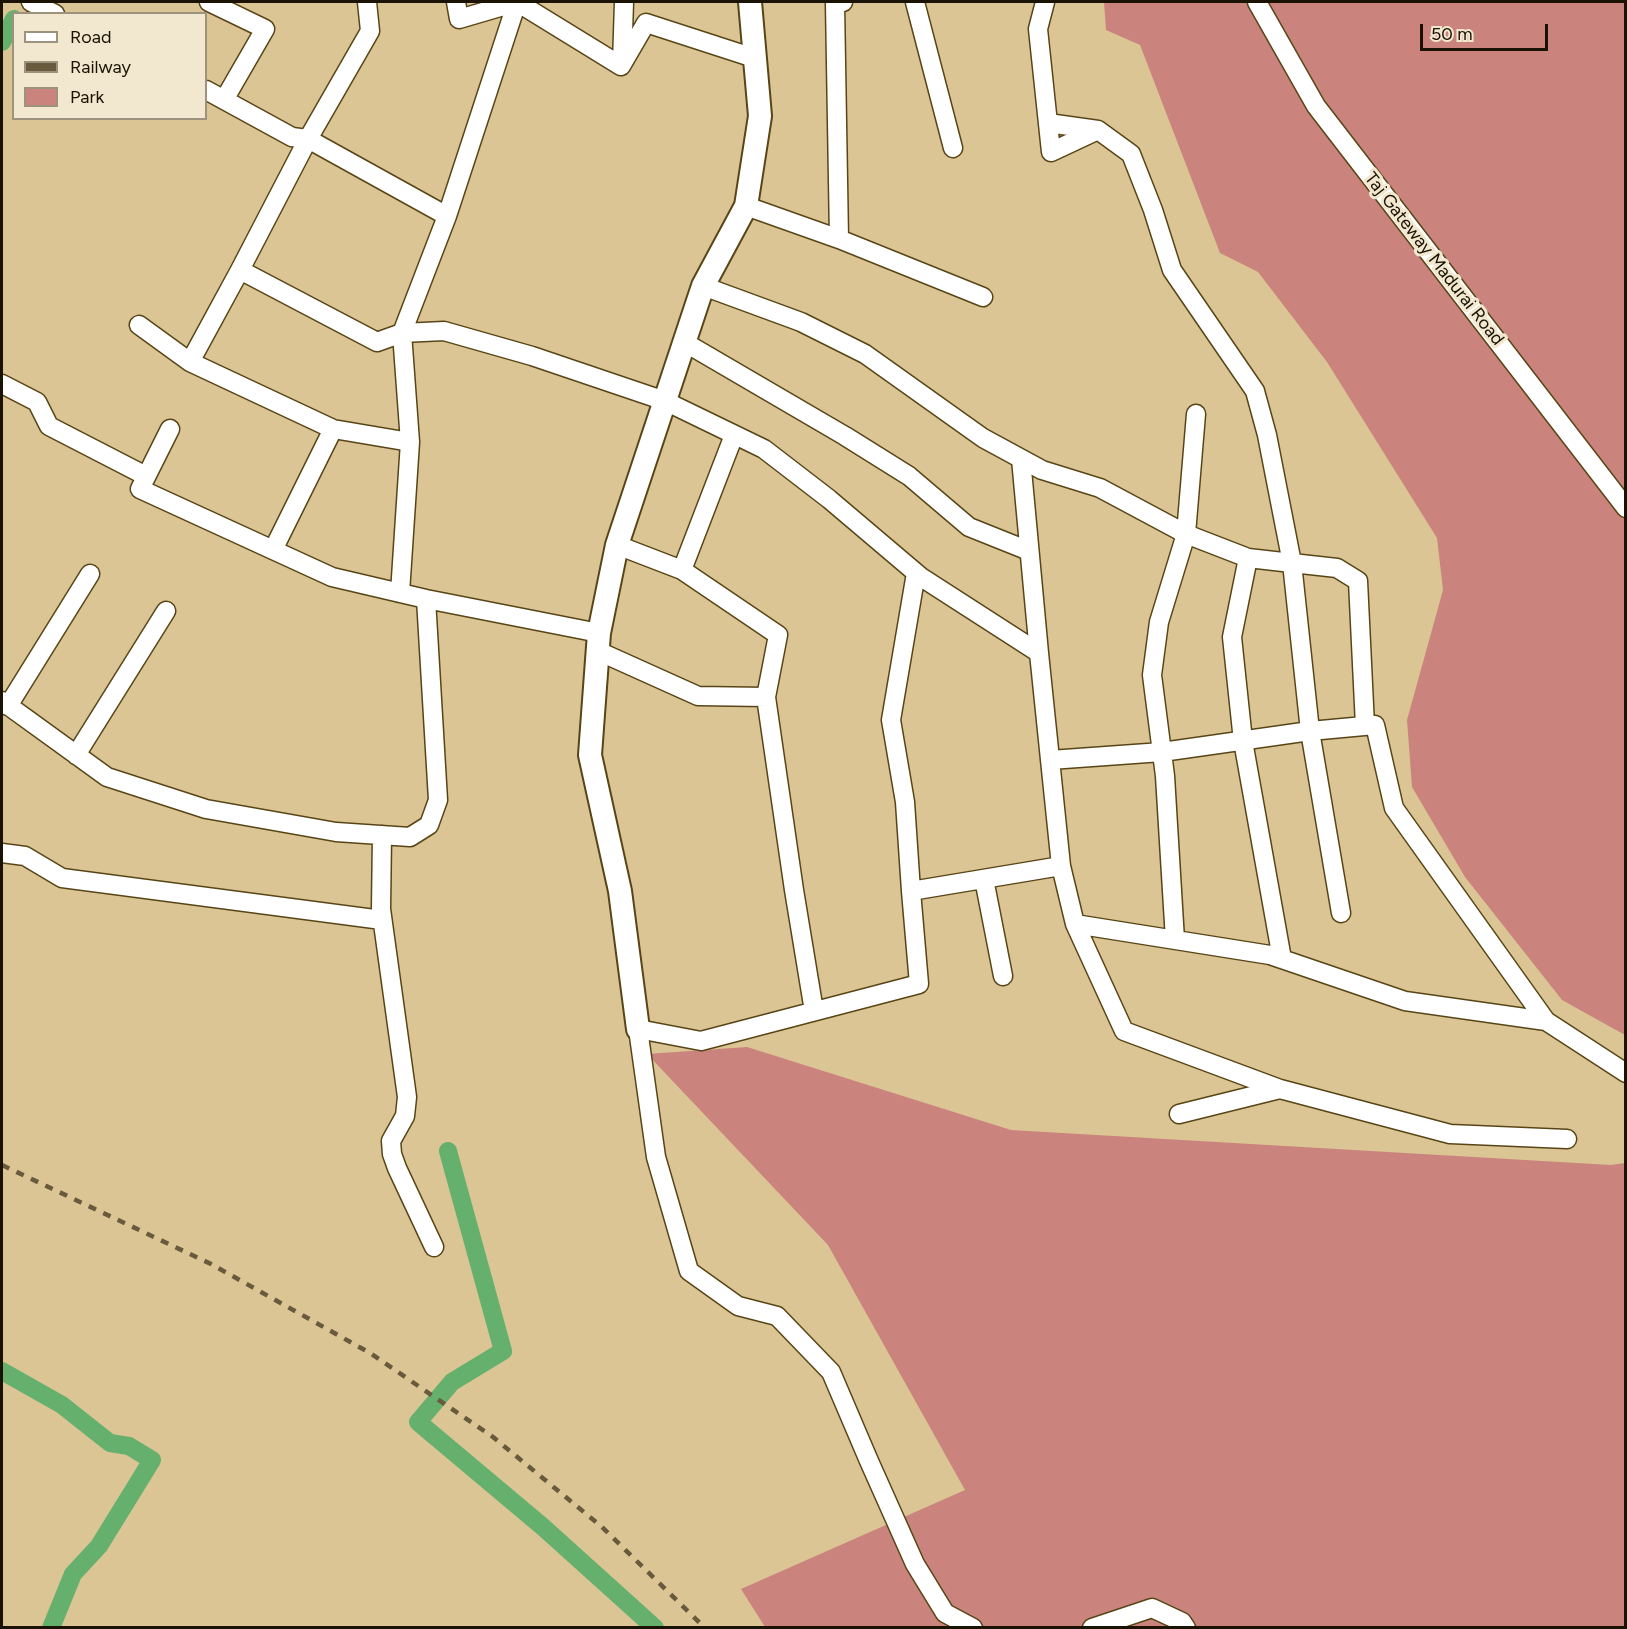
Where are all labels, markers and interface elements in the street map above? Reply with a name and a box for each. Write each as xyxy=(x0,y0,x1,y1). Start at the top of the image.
legend xyxy=(12,12,207,120)
scale bar xyxy=(1423,12,1550,50)
text: 50 m xyxy=(1431,23,1473,45)
text: Road xyxy=(70,26,111,48)
text: Railway xyxy=(70,56,131,78)
text: Park xyxy=(70,86,104,108)
street label: Taj Gateway Madurai Road xyxy=(1360,168,1508,350)

